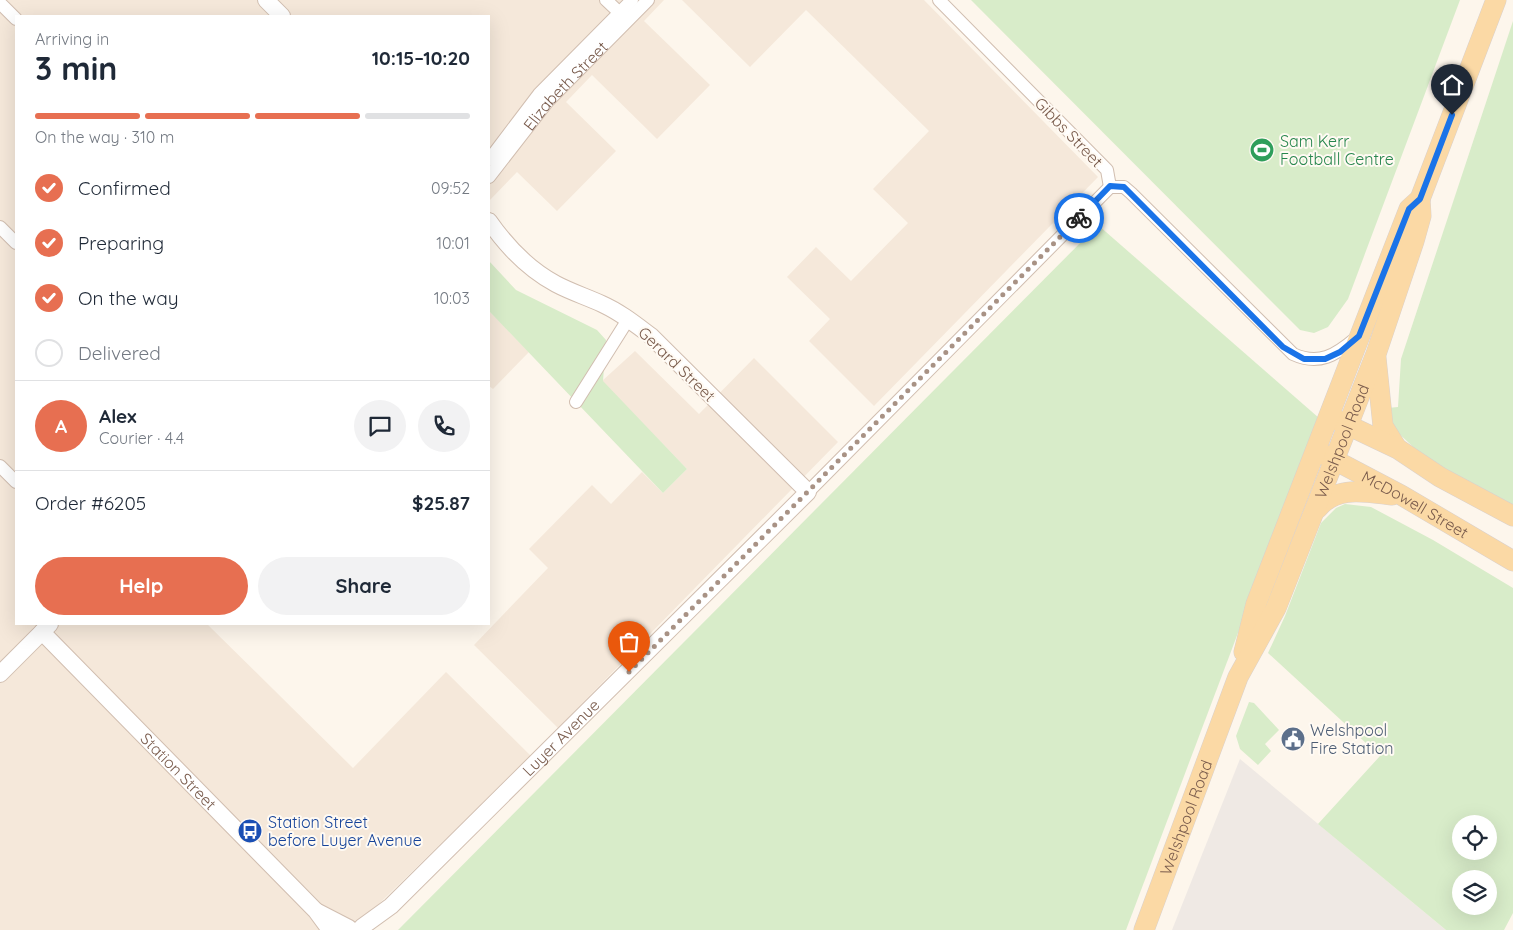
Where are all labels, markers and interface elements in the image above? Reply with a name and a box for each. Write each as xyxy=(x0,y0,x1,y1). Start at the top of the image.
text: Arriving in xyxy=(35,29,109,49)
street label: Elizabeth Street xyxy=(519,37,612,135)
text: 10:15–10:20 xyxy=(372,46,470,70)
text: 3 min xyxy=(35,48,117,88)
pin xyxy=(1431,64,1473,115)
icon: home xyxy=(1438,71,1466,99)
street label: Gibbs Street xyxy=(1031,93,1107,171)
text: On the way · 310 m xyxy=(35,127,174,147)
place label: Sam Kerr Football Centre xyxy=(1280,131,1394,169)
sports icon: Sam Kerr Football Centre xyxy=(1249,137,1275,163)
icon: check xyxy=(35,174,63,202)
text: Confirmed xyxy=(78,176,171,200)
text: 09:52 xyxy=(431,178,470,198)
courier xyxy=(1054,193,1104,243)
icon: bike xyxy=(1065,204,1093,232)
icon: check xyxy=(35,229,63,257)
text: Preparing xyxy=(78,231,164,255)
text: 10:01 xyxy=(436,233,470,253)
icon: check xyxy=(35,284,63,312)
text: On the way xyxy=(78,286,179,310)
text: 10:03 xyxy=(434,288,470,308)
street label: Gerard Street xyxy=(634,322,720,406)
text: Delivered xyxy=(78,341,161,365)
street label: Welshpool Road xyxy=(1310,381,1373,501)
button: chat xyxy=(354,400,406,452)
button: phone xyxy=(418,400,470,452)
text: Alex xyxy=(99,404,137,428)
text: A xyxy=(55,414,67,438)
text: Courier · 4.4 xyxy=(99,428,184,448)
street label: McDowell Street xyxy=(1358,466,1472,543)
text: Order #6205 xyxy=(35,491,146,515)
text: $25.87 xyxy=(412,491,470,515)
button: Help xyxy=(35,557,248,615)
button: Share xyxy=(258,557,470,615)
pin xyxy=(608,621,650,672)
icon: bag xyxy=(615,628,643,656)
street label: Luyer Avenue xyxy=(518,695,604,780)
place label: Welshpool Fire Station xyxy=(1310,720,1394,758)
public building icon: Welshpool Fire Station xyxy=(1280,726,1306,752)
street label: Station Street xyxy=(136,728,221,814)
street label: Welshpool Road xyxy=(1155,757,1216,878)
place label: Station Street before Luyer Avenue xyxy=(268,812,422,850)
map controls xyxy=(1452,815,1497,915)
button: locate xyxy=(1452,815,1497,860)
bus stop icon: Station Street before Luyer Avenue xyxy=(237,818,263,844)
button: layers xyxy=(1452,870,1497,915)

